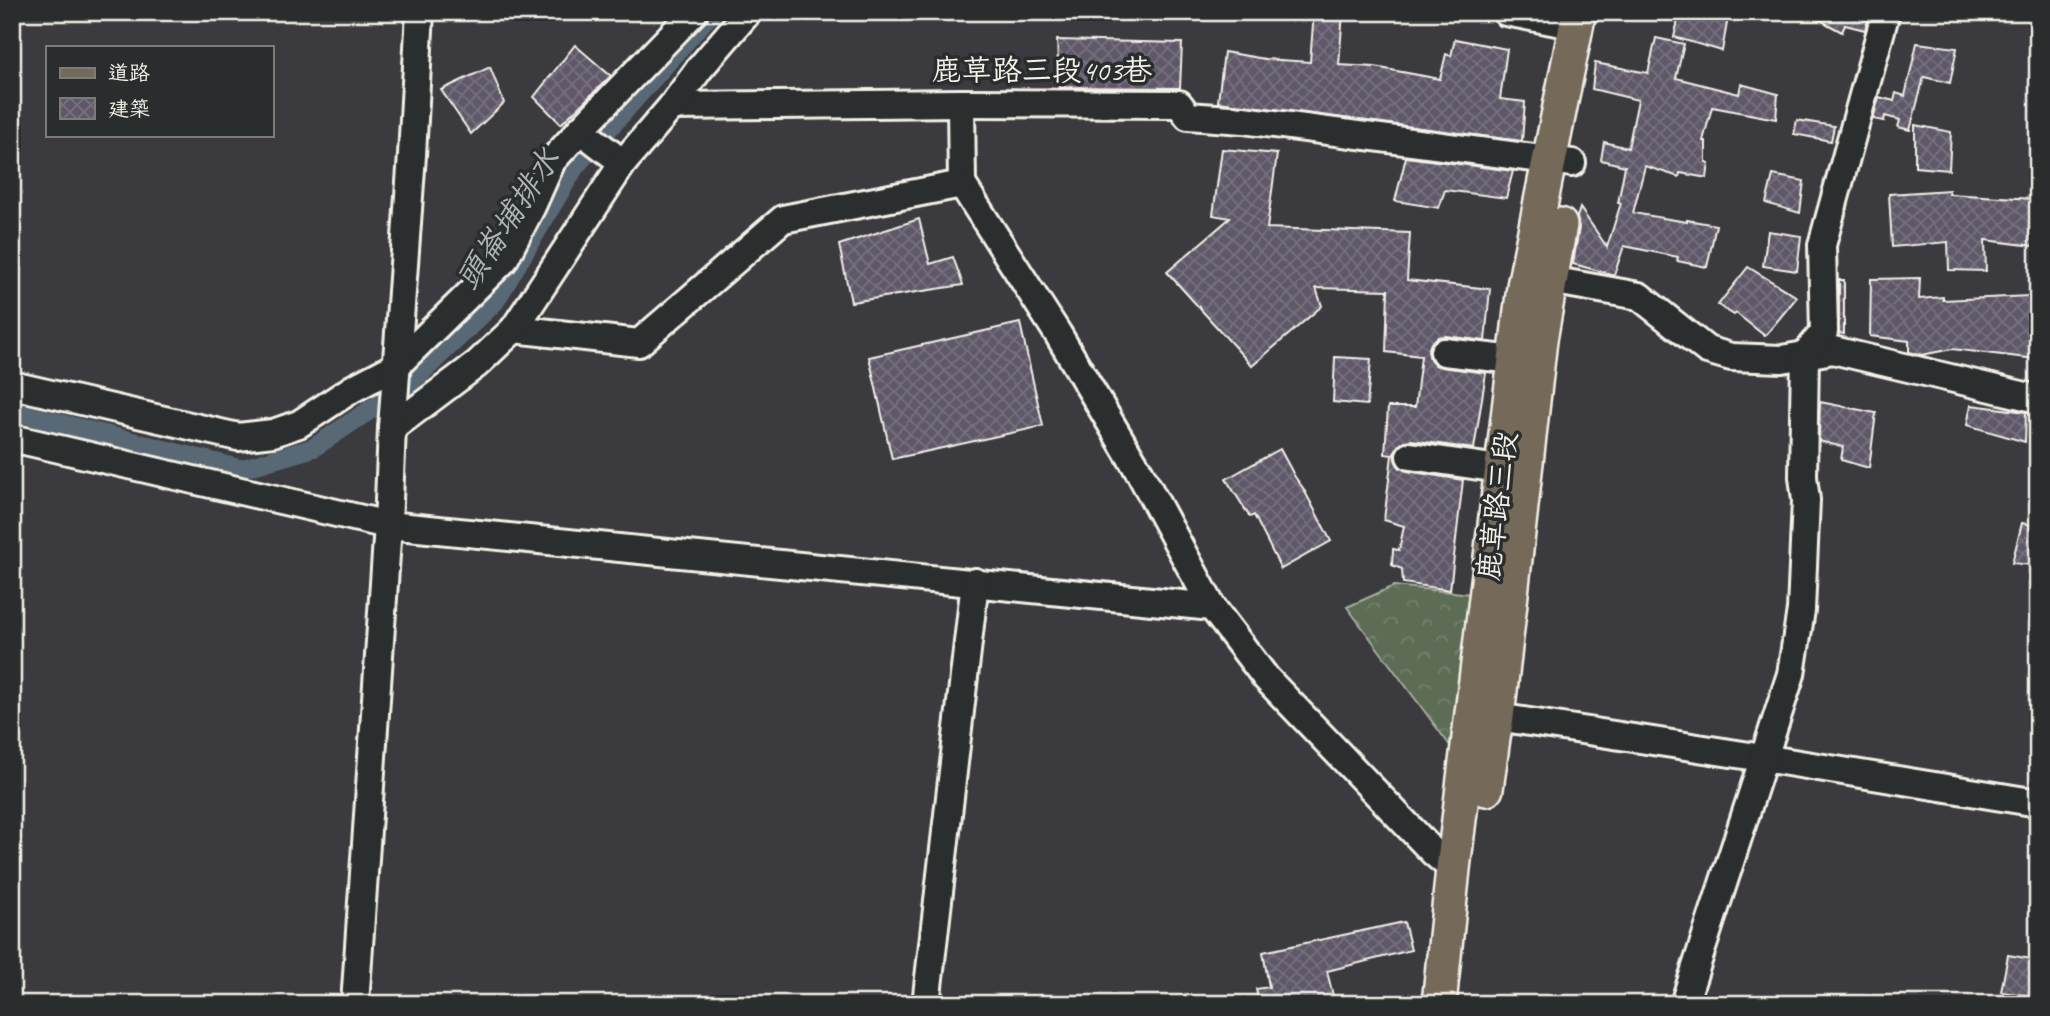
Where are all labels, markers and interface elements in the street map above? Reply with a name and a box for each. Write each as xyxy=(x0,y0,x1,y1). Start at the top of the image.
legend xyxy=(46,46,273,136)
street label: 鹿草路三段403巷 xyxy=(932,51,1152,89)
text: 道路 xyxy=(108,60,150,86)
text: 建築 xyxy=(108,96,150,122)
water label: 頭崙埔排水 xyxy=(447,140,569,297)
street label: 鹿草路三段 xyxy=(1469,429,1525,583)

